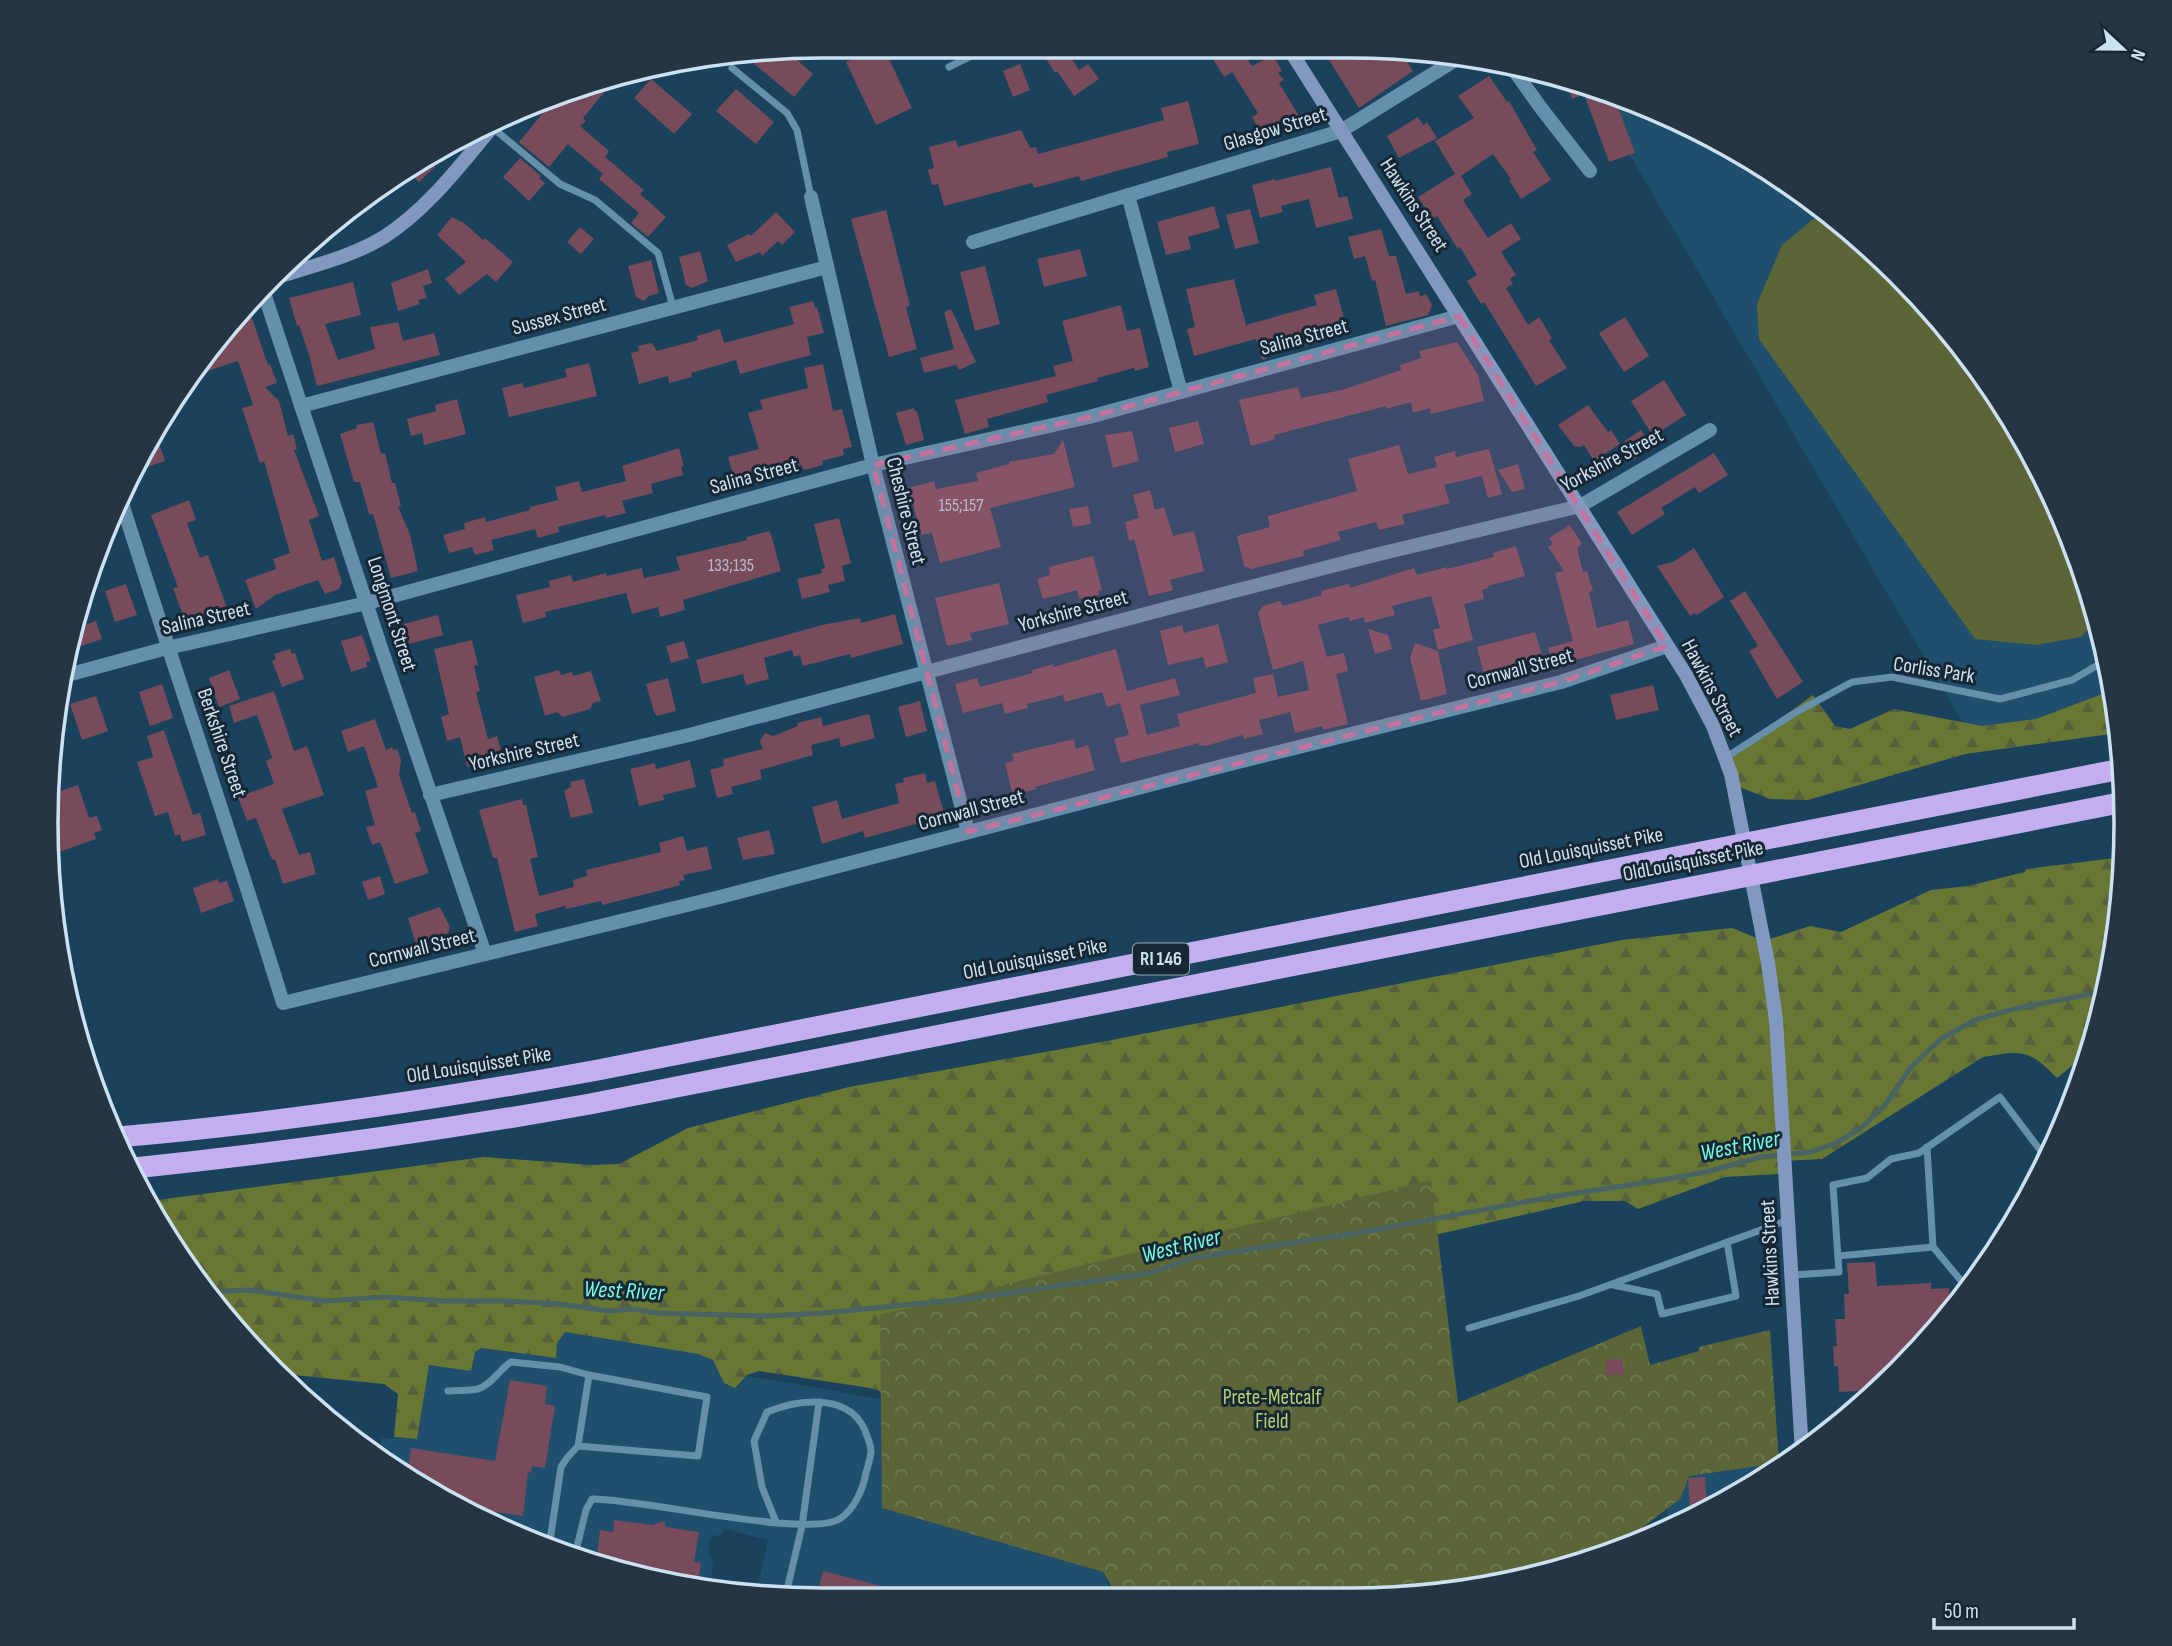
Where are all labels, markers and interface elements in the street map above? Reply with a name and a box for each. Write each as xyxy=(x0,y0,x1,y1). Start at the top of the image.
north arrow xyxy=(2088,14,2158,84)
text: N xyxy=(2125,46,2150,64)
street label: Glasgow Street xyxy=(1221,102,1329,156)
street label: Hawkins Street xyxy=(1375,154,1453,256)
street label: Sussex Street xyxy=(509,291,609,341)
street label: Salina Street xyxy=(1257,313,1351,361)
street label: Yorkshire Street xyxy=(1557,423,1667,497)
street label: Salina Street xyxy=(707,452,801,500)
street label: Cheshire Street xyxy=(881,455,931,567)
house number: 155;157 xyxy=(939,495,984,516)
street label: Longmont Street xyxy=(362,554,422,674)
house number: 133;135 xyxy=(708,555,754,576)
street label: Yorkshire Street xyxy=(1015,584,1131,638)
street label: Salina Street xyxy=(159,596,253,640)
street label: Hawkins Street xyxy=(1676,635,1748,741)
street label: Cornwall Street xyxy=(1464,643,1576,695)
street label: Corliss Park xyxy=(1892,651,1976,689)
street label: Berkshire Street xyxy=(192,685,252,801)
street label: Yorkshire Street xyxy=(466,727,582,777)
street label: Cornwall Street xyxy=(915,784,1027,836)
street label: Old Louisquisset Pike xyxy=(1517,822,1665,874)
street label: OldLouisquisset Pike xyxy=(1621,835,1765,887)
street label: Cornwall Street xyxy=(366,923,478,973)
street label: Old Louisquisset Pike xyxy=(961,933,1109,985)
road number: RI 146 xyxy=(1133,944,1189,974)
street label: Old Louisquisset Pike xyxy=(405,1041,553,1089)
water label: West River xyxy=(1698,1124,1784,1167)
street label: Hawkins Street xyxy=(1755,1199,1785,1307)
water label: West River xyxy=(1139,1222,1225,1269)
water label: West River xyxy=(583,1275,666,1307)
park label: Prete-Metcalf Field xyxy=(1223,1385,1322,1434)
scale bar xyxy=(1934,1586,2074,1630)
text: 50 m xyxy=(1944,1599,1979,1624)

